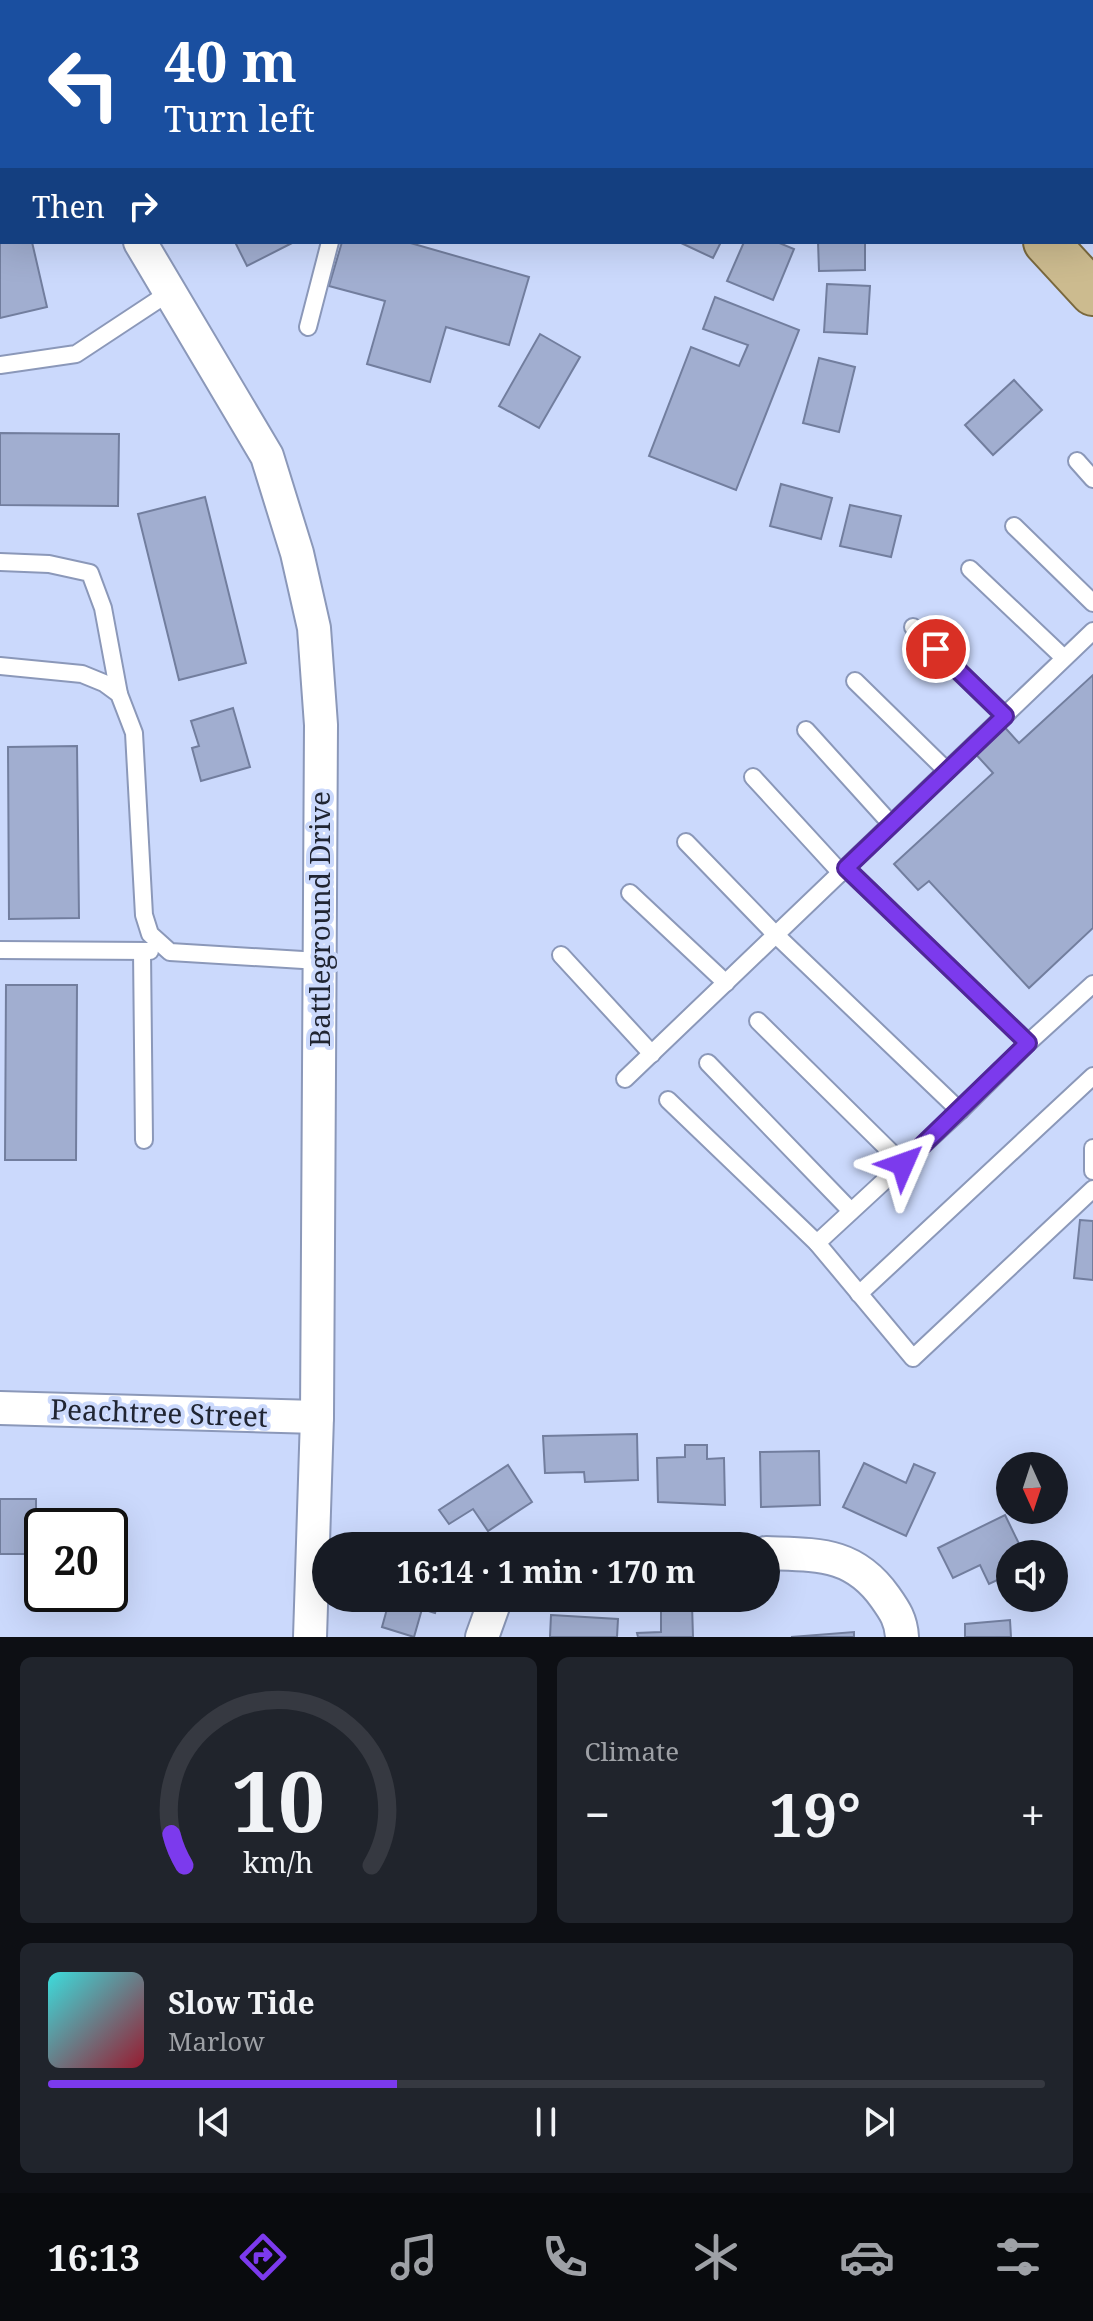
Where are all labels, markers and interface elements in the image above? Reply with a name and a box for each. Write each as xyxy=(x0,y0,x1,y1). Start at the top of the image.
text: 40 m xyxy=(164,22,297,98)
icon: left xyxy=(32,32,136,136)
text: Turn left xyxy=(164,94,315,143)
icon: right xyxy=(121,184,165,228)
text: Then xyxy=(32,186,105,227)
pin xyxy=(902,615,970,683)
icon: arrive xyxy=(914,627,958,671)
street label: Battleground Drive xyxy=(300,791,338,1047)
position arrow xyxy=(861,1122,945,1206)
street label: Peachtree Street xyxy=(50,1389,269,1435)
north arrow xyxy=(996,1452,1068,1524)
map controls xyxy=(996,1452,1068,1612)
speed limit sign: 20 xyxy=(24,1508,128,1612)
button: sound xyxy=(996,1540,1068,1612)
text: 16:14 · 1 min · 170 m xyxy=(397,1551,695,1592)
text: Climate xyxy=(585,1733,679,1769)
text: 10 xyxy=(231,1743,325,1856)
text: 19° xyxy=(769,1773,861,1855)
text: − xyxy=(585,1784,610,1844)
text: + xyxy=(1020,1784,1045,1844)
text: km/h xyxy=(243,1842,313,1881)
text: Slow Tide xyxy=(168,1982,315,2023)
text: Marlow xyxy=(168,2023,265,2059)
icon: previous xyxy=(192,2100,236,2144)
icon: pause xyxy=(524,2100,568,2144)
icon: next xyxy=(857,2100,901,2144)
icon: directions xyxy=(235,2229,291,2285)
icon: music xyxy=(386,2229,442,2285)
icon: phone xyxy=(537,2229,593,2285)
icon: climate xyxy=(688,2229,744,2285)
icon: car xyxy=(839,2229,895,2285)
icon: filters xyxy=(990,2229,1046,2285)
text: 16:13 xyxy=(47,2233,140,2282)

